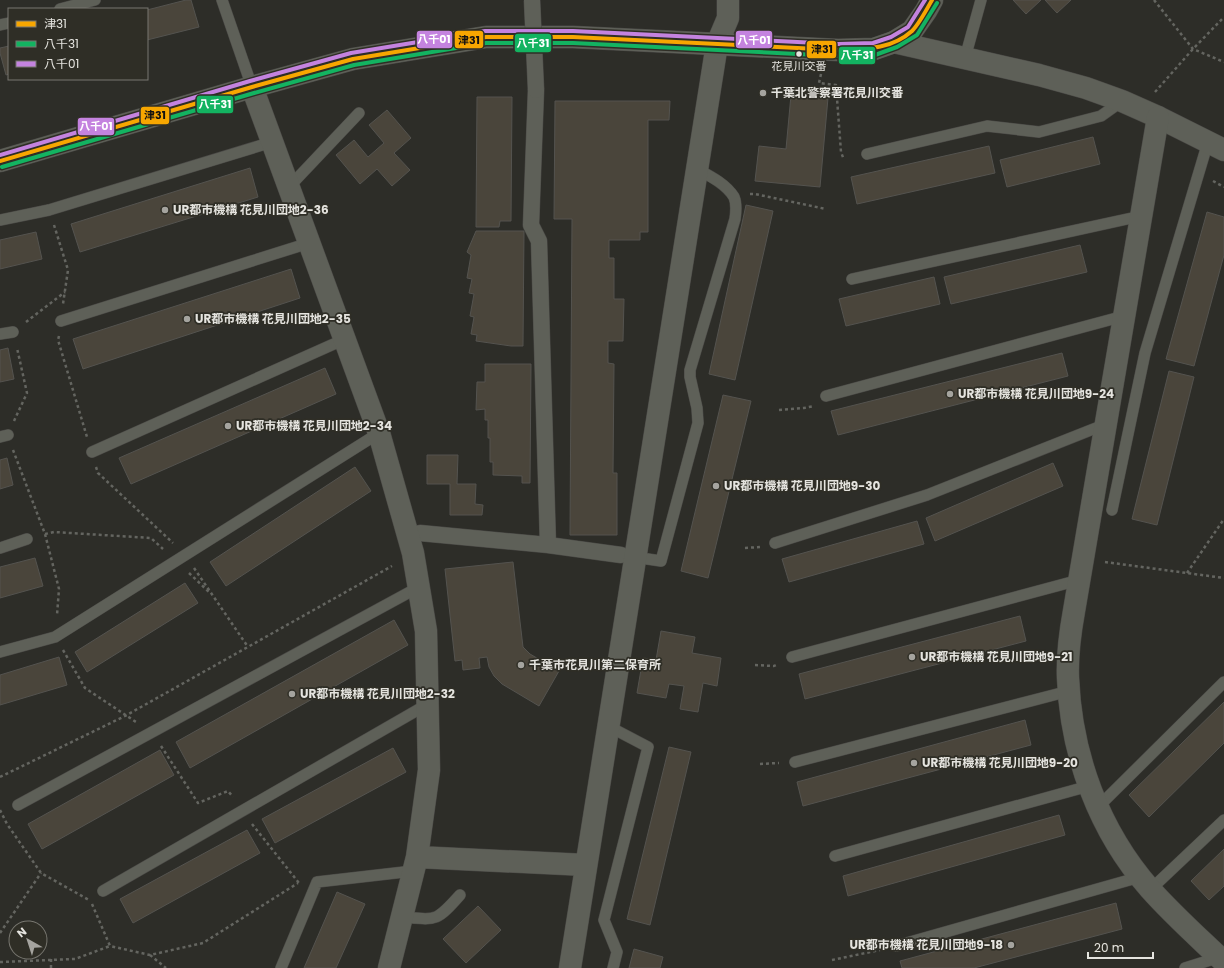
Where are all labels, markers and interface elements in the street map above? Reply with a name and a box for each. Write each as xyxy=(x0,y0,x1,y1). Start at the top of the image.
legend xyxy=(8,8,148,80)
text: 津31 xyxy=(44,15,67,32)
line badge: 八千01 xyxy=(416,30,453,49)
line badge: 津31 xyxy=(454,30,484,49)
line badge: 八千01 xyxy=(735,30,773,49)
text: 八千01 xyxy=(417,31,451,47)
text: 津31 xyxy=(458,32,480,48)
text: 八千01 xyxy=(737,32,771,48)
line badge: 八千31 xyxy=(514,33,552,53)
text: 八千31 xyxy=(44,35,79,52)
text: 八千31 xyxy=(517,35,549,51)
line badge: 津31 xyxy=(806,40,837,59)
text: 津31 xyxy=(811,41,833,57)
line badge: 八千31 xyxy=(838,46,876,65)
text: 八千31 xyxy=(841,47,873,63)
marker: 花見川交番 xyxy=(794,49,804,59)
text: 八千01 xyxy=(44,55,79,72)
place label: 花見川交番 xyxy=(772,58,827,74)
place label: 千葉北警察署花見川交番 xyxy=(771,84,904,101)
marker: 千葉北警察署花見川交番 xyxy=(758,88,768,98)
line badge: 八千31 xyxy=(196,95,234,114)
text: 八千31 xyxy=(199,96,231,112)
line badge: 津31 xyxy=(140,106,170,125)
text: 津31 xyxy=(144,107,166,123)
line badge: 八千01 xyxy=(77,117,115,136)
text: 八千01 xyxy=(79,118,113,134)
place label: UR都市機構 花見川団地2-36 xyxy=(173,201,329,218)
marker: UR都市機構 花見川団地2-36 xyxy=(160,205,170,215)
place label: UR都市機構 花見川団地2-35 xyxy=(195,310,351,327)
marker: UR都市機構 花見川団地2-35 xyxy=(182,314,192,324)
place label: UR都市機構 花見川団地9-24 xyxy=(958,385,1114,402)
marker: UR都市機構 花見川団地9-24 xyxy=(945,389,955,399)
place label: UR都市機構 花見川団地2-34 xyxy=(236,417,392,434)
marker: UR都市機構 花見川団地2-34 xyxy=(223,421,233,431)
place label: UR都市機構 花見川団地9-30 xyxy=(724,477,880,494)
marker: UR都市機構 花見川団地9-30 xyxy=(711,481,721,491)
place label: UR都市機構 花見川団地9-21 xyxy=(920,648,1073,665)
marker: UR都市機構 花見川団地9-21 xyxy=(907,652,917,662)
place label: 千葉市花見川第二保育所 xyxy=(529,656,661,673)
marker: 千葉市花見川第二保育所 xyxy=(516,660,526,670)
place label: UR都市機構 花見川団地2-32 xyxy=(300,685,455,702)
marker: UR都市機構 花見川団地2-32 xyxy=(287,689,297,699)
place label: UR都市機構 花見川団地9-20 xyxy=(922,754,1078,771)
marker: UR都市機構 花見川団地9-20 xyxy=(909,758,919,768)
north arrow xyxy=(8,920,48,960)
text: N xyxy=(13,923,30,941)
scale bar xyxy=(1088,934,1153,960)
place label: UR都市機構 花見川団地9-18 xyxy=(850,936,1003,953)
text: 20 m xyxy=(1094,939,1124,956)
marker: UR都市機構 花見川団地9-18 xyxy=(1006,940,1016,950)

